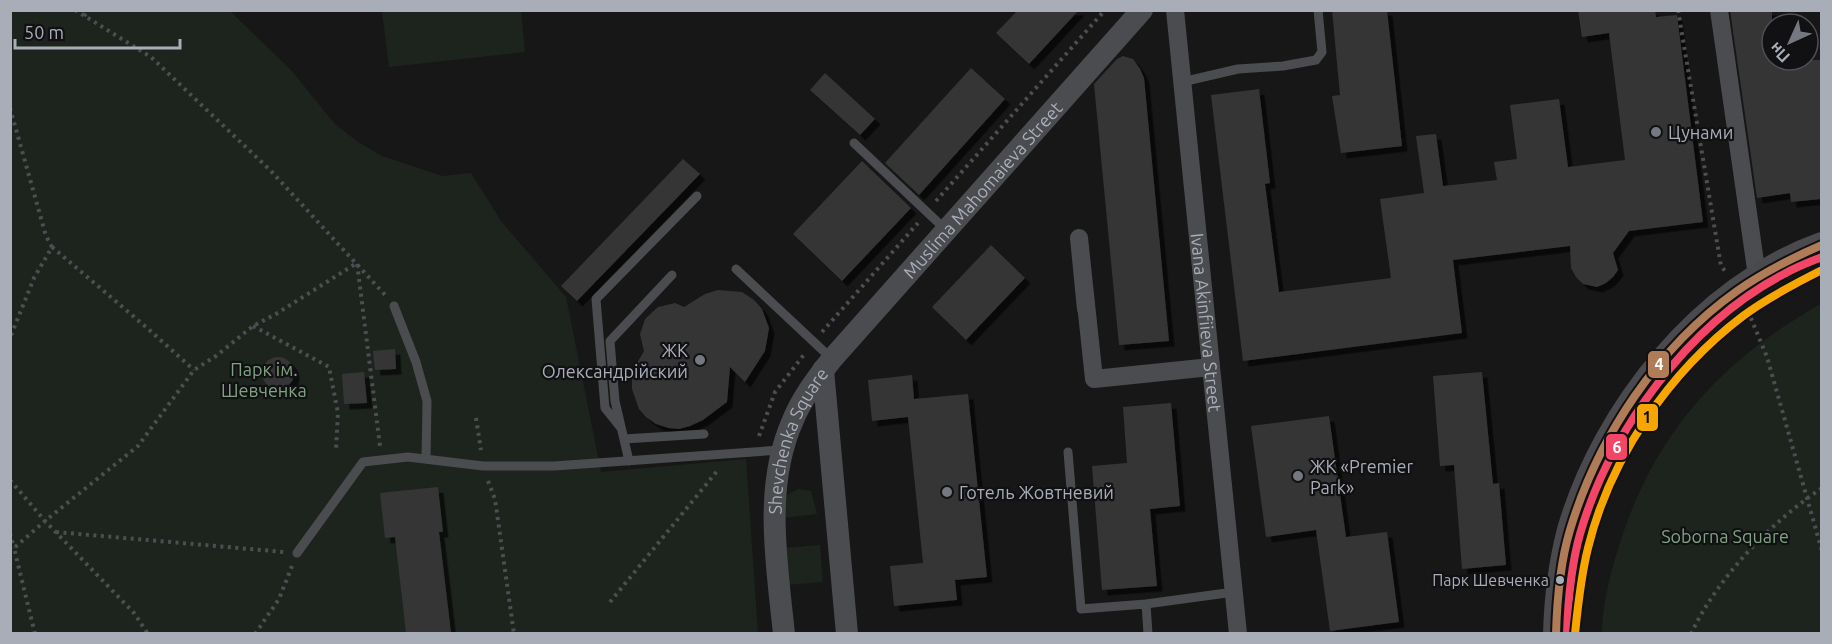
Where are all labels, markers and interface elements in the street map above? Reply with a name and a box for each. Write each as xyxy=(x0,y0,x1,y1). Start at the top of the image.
scale bar xyxy=(15,12,180,50)
north arrow xyxy=(1760,12,1820,72)
text: 50 m xyxy=(24,22,64,42)
text: Пн xyxy=(1766,39,1793,66)
street label: Muslima Mahomaieva Street xyxy=(899,97,1066,282)
place label: Цунами xyxy=(1668,122,1733,142)
marker: Цунами xyxy=(1649,125,1663,139)
street label: Ivana Akinfiieva Street xyxy=(1188,232,1226,413)
place label: ЖК Олександрійский xyxy=(542,340,688,381)
line badge: 4 xyxy=(1647,350,1670,379)
marker: ЖК Олександрійский xyxy=(693,353,707,367)
text: 4 xyxy=(1654,355,1664,373)
park label: Парк iм. Шевченка xyxy=(221,359,307,400)
street label: Shevchenka Square xyxy=(765,364,832,515)
line badge: 1 xyxy=(1636,403,1659,432)
text: 1 xyxy=(1642,408,1652,426)
line badge: 6 xyxy=(1605,433,1628,461)
text: 6 xyxy=(1612,438,1622,456)
place label: ЖК «Premier Park» xyxy=(1310,456,1413,497)
marker: ЖК «Premier Park» xyxy=(1291,469,1305,483)
place label: Готель Жовтневий xyxy=(959,482,1114,502)
marker: Готель Жовтневий xyxy=(940,485,954,499)
park label: Soborna Square xyxy=(1661,526,1789,546)
place label: Парк Шевченка xyxy=(1432,571,1549,589)
marker: Парк Шевченка xyxy=(1554,574,1566,586)

